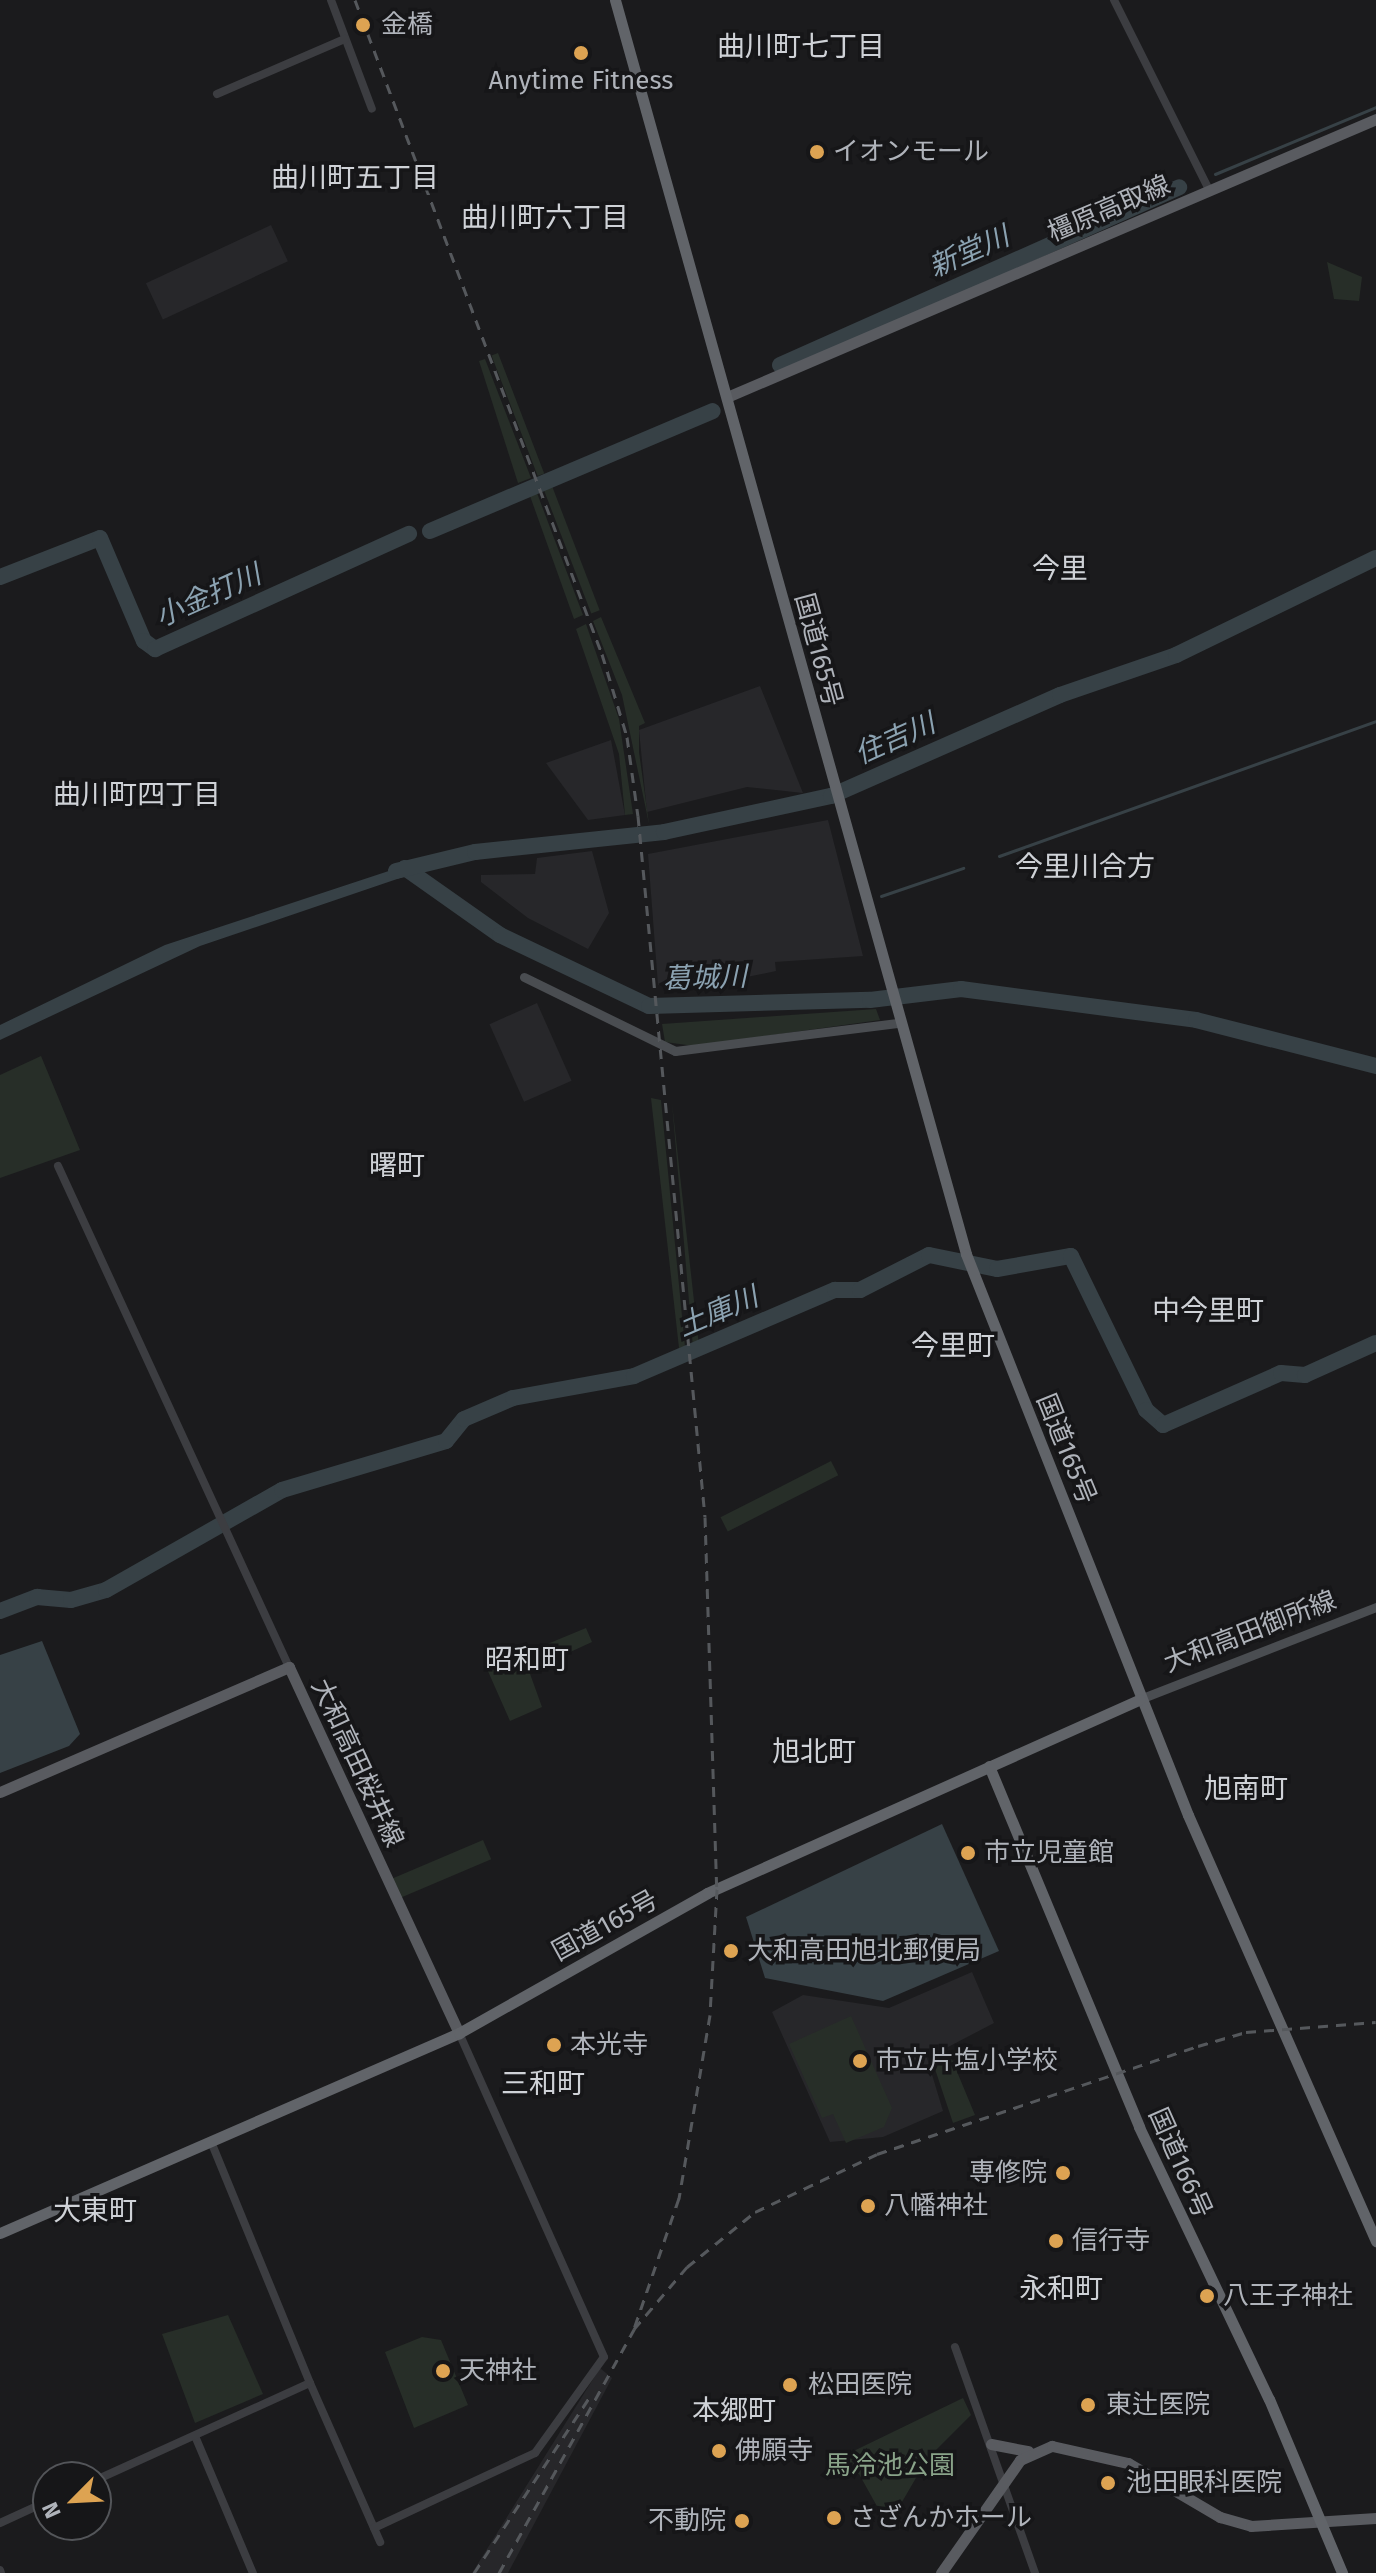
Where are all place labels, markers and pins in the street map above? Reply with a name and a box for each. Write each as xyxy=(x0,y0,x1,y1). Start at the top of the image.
place label: 金橋 xyxy=(381,9,433,41)
marker: 金橋 xyxy=(352,14,374,36)
marker: Anytime Fitness xyxy=(572,44,590,62)
place label: Anytime Fitness xyxy=(489,65,673,97)
place label: イオンモール xyxy=(833,136,989,168)
marker: イオンモール xyxy=(808,143,826,161)
place label: 市立児童館 xyxy=(984,1837,1114,1869)
marker: 市立児童館 xyxy=(959,1844,977,1862)
place label: 大和高田旭北郵便局 xyxy=(747,1935,981,1967)
marker: 大和高田旭北郵便局 xyxy=(722,1942,740,1960)
place label: 本光寺 xyxy=(570,2029,648,2061)
marker: 本光寺 xyxy=(545,2036,563,2054)
place label: 市立片塩小学校 xyxy=(876,2045,1058,2077)
marker: 市立片塩小学校 xyxy=(851,2052,869,2070)
place label: 専修院 xyxy=(969,2157,1047,2189)
marker: 専修院 xyxy=(1054,2164,1072,2182)
place label: 八幡神社 xyxy=(884,2190,988,2222)
marker: 八幡神社 xyxy=(859,2197,877,2215)
place label: 信行寺 xyxy=(1072,2225,1150,2257)
marker: 信行寺 xyxy=(1047,2232,1065,2250)
place label: 八王子神社 xyxy=(1223,2280,1353,2312)
marker: 八王子神社 xyxy=(1198,2287,1216,2305)
place label: 天神社 xyxy=(459,2355,537,2387)
marker: 天神社 xyxy=(434,2362,452,2380)
place label: 松田医院 xyxy=(808,2369,912,2401)
marker: 松田医院 xyxy=(779,2374,801,2396)
place label: 東辻医院 xyxy=(1106,2389,1210,2421)
marker: 東辻医院 xyxy=(1077,2394,1099,2416)
place label: 佛願寺 xyxy=(735,2435,813,2467)
marker: 佛願寺 xyxy=(710,2442,728,2460)
place label: 池田眼科医院 xyxy=(1126,2467,1282,2499)
marker: 池田眼科医院 xyxy=(1097,2472,1119,2494)
place label: さざんかホール xyxy=(850,2502,1032,2534)
place label: 不動院 xyxy=(648,2505,726,2537)
marker: さざんかホール xyxy=(825,2509,843,2527)
marker: 不動院 xyxy=(733,2512,751,2530)

